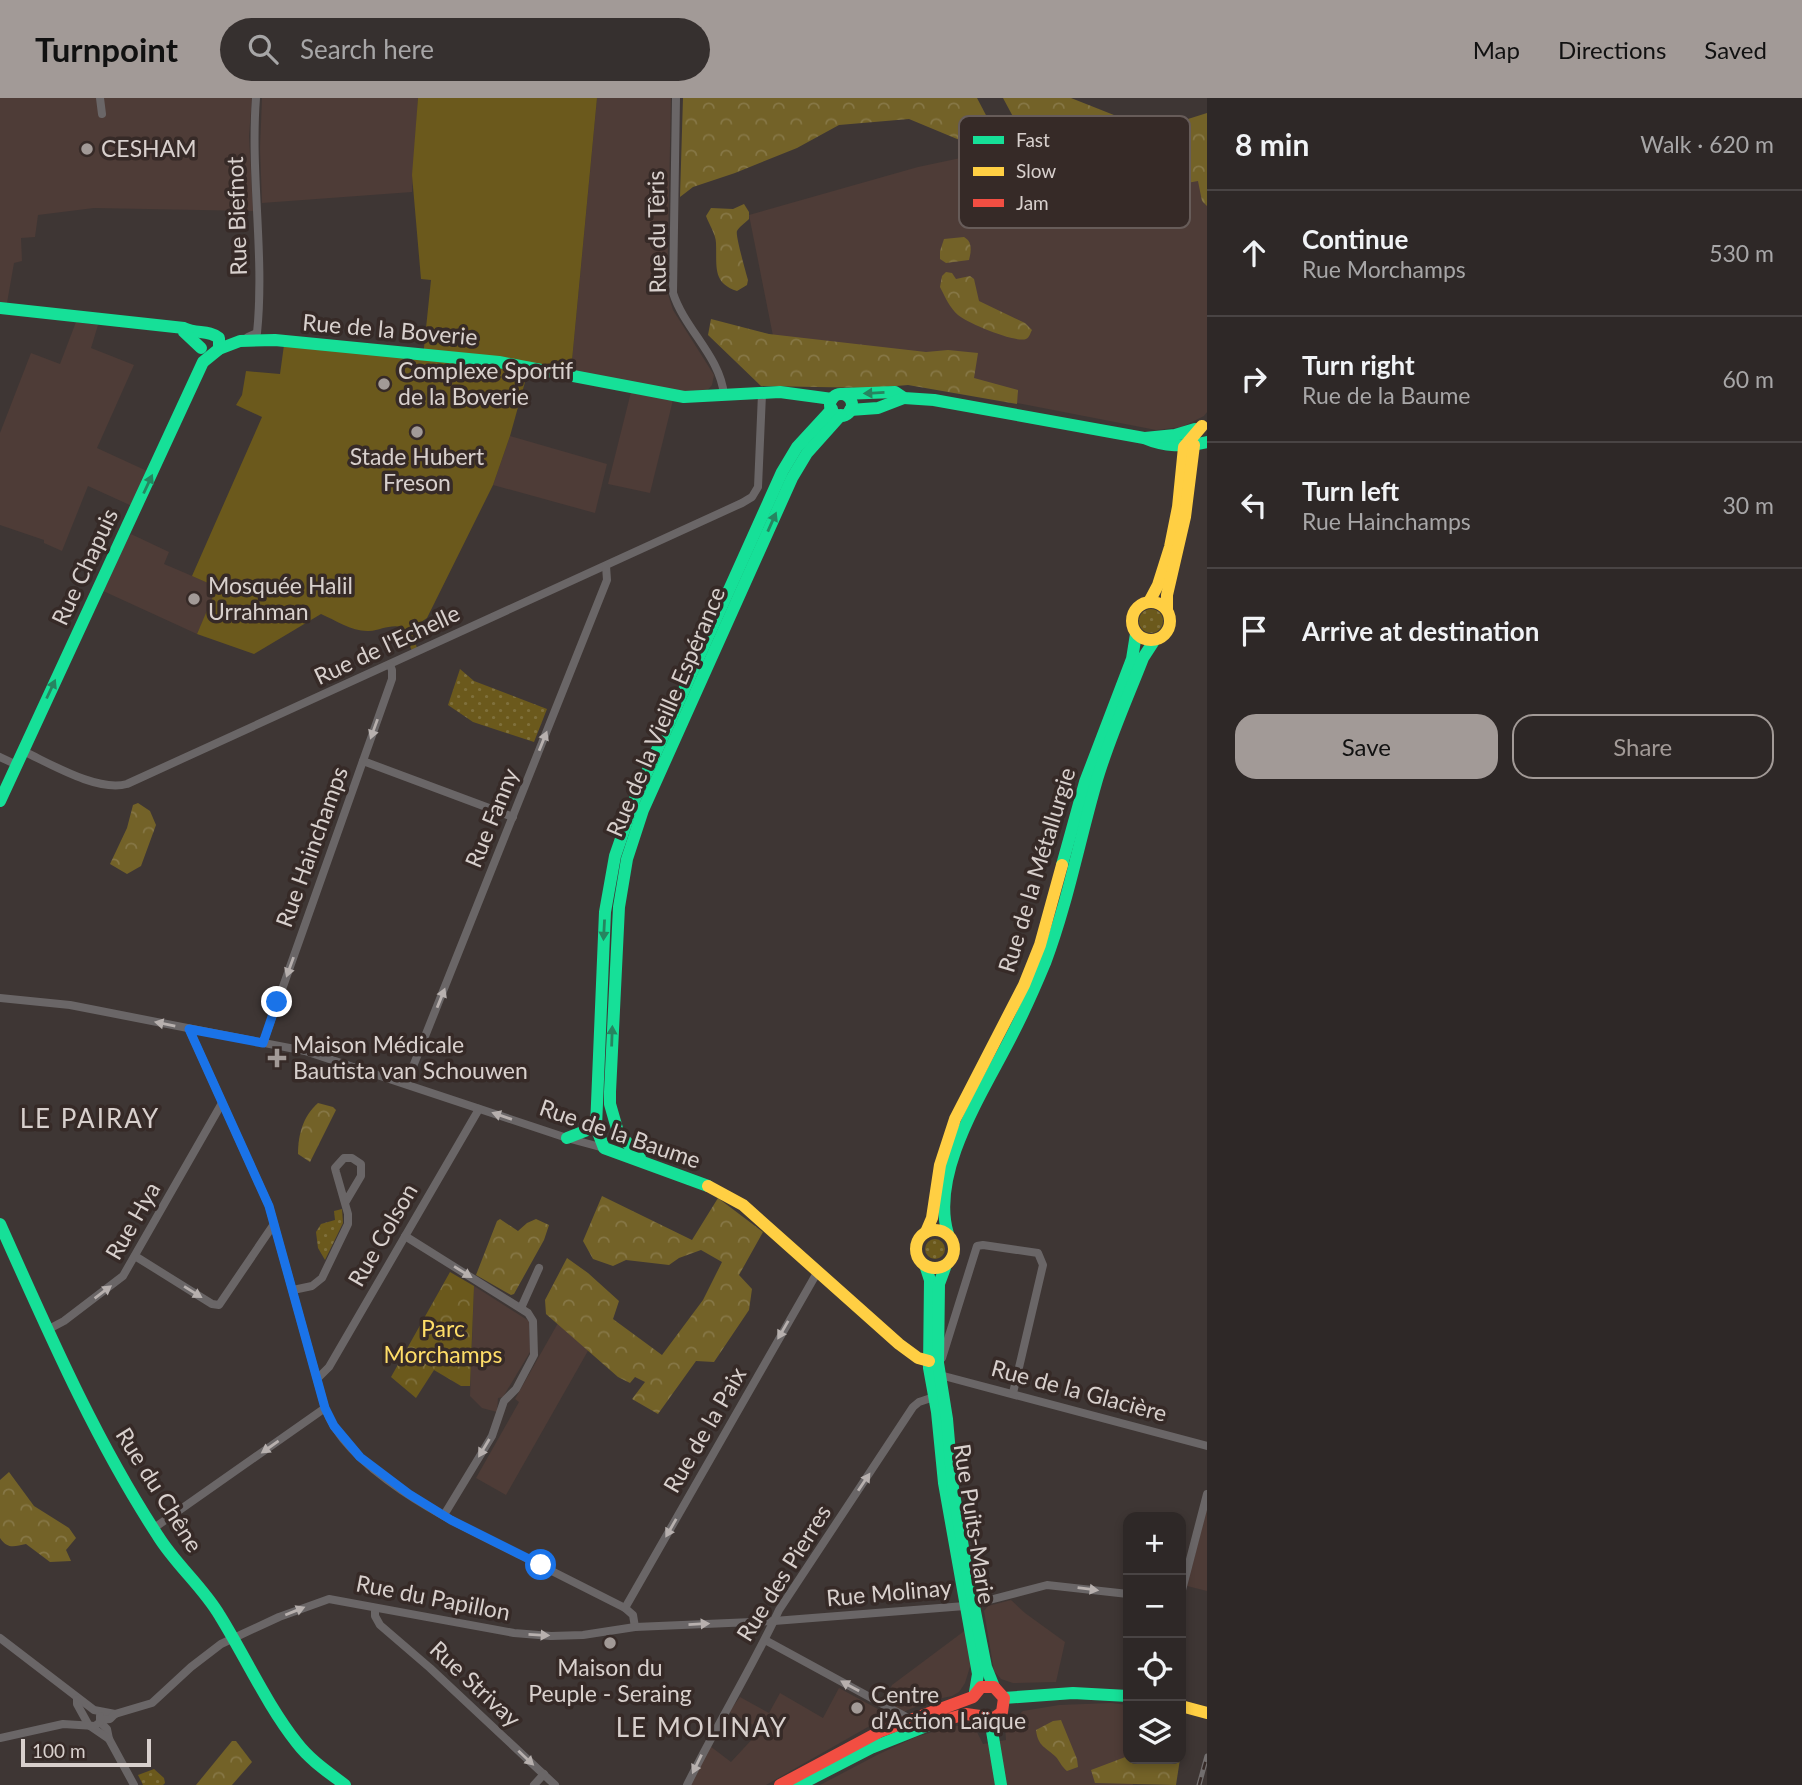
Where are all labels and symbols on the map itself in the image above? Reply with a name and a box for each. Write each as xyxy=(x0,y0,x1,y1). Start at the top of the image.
legend xyxy=(959,116,1190,228)
text: Fast xyxy=(1016,128,1050,151)
place label: CESHAM xyxy=(101,134,197,162)
marker: CESHAM xyxy=(79,141,95,157)
street label: Rue Biefnot xyxy=(220,155,252,276)
text: Slow xyxy=(1016,159,1056,182)
street label: Rue du Têris xyxy=(641,170,671,294)
text: Jam xyxy=(1016,191,1049,214)
street label: Rue de la Boverie xyxy=(301,307,479,351)
place label: Complexe Sportif de la Boverie xyxy=(398,356,573,410)
marker: Complexe Sportif de la Boverie xyxy=(376,376,392,392)
one-way arrow xyxy=(863,388,885,399)
marker: Stade Hubert Freson xyxy=(409,424,425,440)
place label: Stade Hubert Freson xyxy=(350,442,485,496)
one-way arrow xyxy=(142,474,154,494)
street label: Rue Chapuis xyxy=(45,504,123,629)
one-way arrow xyxy=(766,512,778,532)
place label: Mosquée Halil Urrahman xyxy=(208,571,353,625)
street label: Rue de la Vieille Espérance xyxy=(600,582,730,841)
marker: Mosquée Halil Urrahman xyxy=(186,591,202,607)
street label: Rue de l'Echelle xyxy=(309,598,464,690)
one-way arrow xyxy=(46,679,57,700)
one-way arrow xyxy=(368,719,379,740)
one-way arrow xyxy=(538,731,549,752)
street label: Rue Hainchamps xyxy=(269,763,353,931)
street label: Rue Fanny xyxy=(458,764,524,871)
street label: Rue de la Métallurgie xyxy=(992,764,1081,975)
one-way arrow xyxy=(599,919,610,941)
one-way arrow xyxy=(284,956,295,977)
route end xyxy=(261,986,292,1017)
one-way arrow xyxy=(435,987,446,1008)
one-way arrow xyxy=(154,1019,176,1030)
one-way arrow xyxy=(606,1025,617,1047)
place label: Maison Médicale Bautista van Schouwen xyxy=(293,1030,528,1084)
marker: Maison Médicale Bautista van Schouwen xyxy=(267,1048,287,1068)
street label: Rue de la Baume xyxy=(536,1092,705,1174)
district label: LE PAIRAY xyxy=(20,1102,160,1134)
one-way arrow xyxy=(492,1110,513,1121)
street label: Rue Hya xyxy=(99,1177,166,1264)
street label: Rue Colson xyxy=(341,1178,423,1291)
one-way arrow xyxy=(454,1266,473,1279)
one-way arrow xyxy=(94,1285,112,1299)
one-way arrow xyxy=(183,1286,203,1299)
park label: Parc Morchamps xyxy=(384,1314,503,1368)
one-way arrow xyxy=(777,1321,789,1340)
street label: Rue de la Glacière xyxy=(988,1353,1170,1427)
street label: Rue de la Paix xyxy=(657,1361,752,1497)
street label: Rue du Chêne xyxy=(110,1422,209,1557)
one-way arrow xyxy=(478,1439,491,1458)
one-way arrow xyxy=(261,1440,279,1454)
street label: Rue Puits-Marie xyxy=(948,1442,1001,1606)
one-way arrow xyxy=(857,1473,871,1491)
street label: Rue des Pierres xyxy=(730,1499,836,1646)
one-way arrow xyxy=(665,1518,677,1538)
route start xyxy=(525,1549,556,1580)
street label: Rue du Papillon xyxy=(354,1568,513,1626)
street label: Rue Molinay xyxy=(825,1573,953,1611)
one-way arrow xyxy=(1077,1583,1099,1594)
one-way arrow xyxy=(284,1605,305,1616)
one-way arrow xyxy=(688,1618,710,1629)
one-way arrow xyxy=(528,1630,550,1641)
street label: Rue Strivay xyxy=(425,1634,527,1732)
marker: Maison du Peuple - Seraing xyxy=(602,1635,618,1651)
place label: Maison du Peuple - Seraing xyxy=(528,1653,692,1707)
place label: Centre d'Action Laïque xyxy=(871,1680,1026,1734)
one-way arrow xyxy=(840,1681,860,1692)
marker: Centre d'Action Laïque xyxy=(849,1700,865,1716)
district label: LE MOLINAY xyxy=(616,1711,788,1743)
scale bar xyxy=(21,1736,150,1768)
one-way arrow xyxy=(517,1750,535,1766)
one-way arrow xyxy=(691,1754,703,1774)

